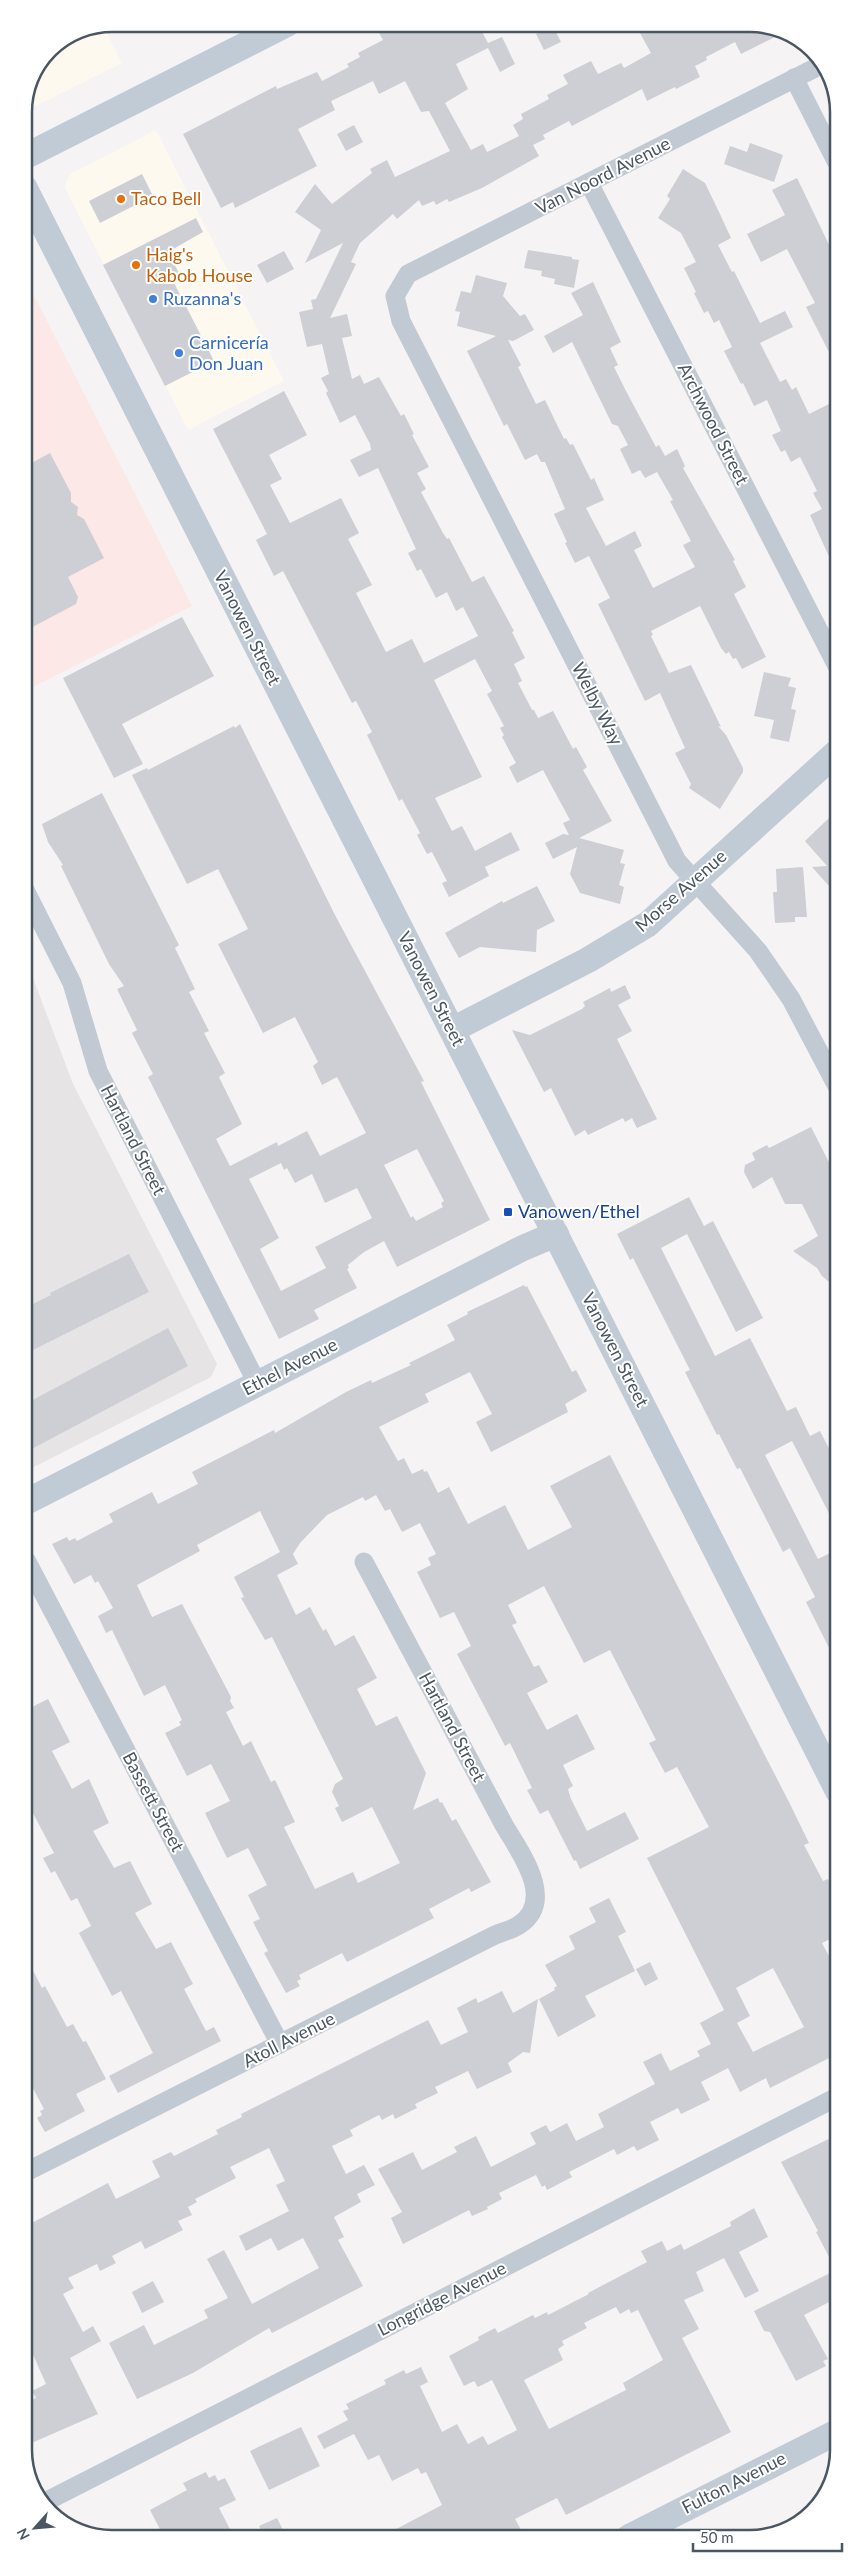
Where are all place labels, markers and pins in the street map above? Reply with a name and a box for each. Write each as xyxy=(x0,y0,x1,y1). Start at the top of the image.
place label: Taco Bell xyxy=(131,187,201,209)
marker: Taco Bell xyxy=(115,193,127,205)
place label: Haig's Kabob House xyxy=(146,243,253,286)
marker: Haig's Kabob House xyxy=(130,259,142,271)
place label: Ruzanna's xyxy=(163,287,241,309)
marker: Ruzanna's xyxy=(147,293,159,305)
place label: Carnicería Don Juan xyxy=(189,331,269,374)
marker: Carnicería Don Juan xyxy=(173,347,185,359)
place label: Vanowen/Ethel xyxy=(518,1200,640,1222)
marker: Vanowen/Ethel xyxy=(502,1206,514,1218)

